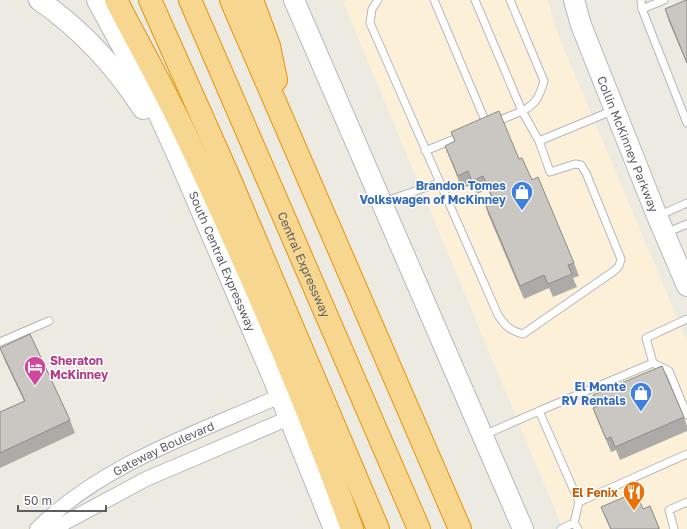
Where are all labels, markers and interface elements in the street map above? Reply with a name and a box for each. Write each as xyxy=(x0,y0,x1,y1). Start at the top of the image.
street label: Collin McKinney Parkway xyxy=(595,74,662,214)
place label: Brandon Tomes Volkswagen of McKinney xyxy=(359,178,507,207)
shop icon: Brandon Tomes Volkswagen of McKinney xyxy=(509,179,535,212)
street label: South Central Expressway xyxy=(186,189,260,334)
street label: Central Expressway xyxy=(275,209,334,320)
place label: Sheraton McKinney xyxy=(50,353,109,382)
hotel icon: Sheraton McKinney xyxy=(22,354,48,387)
place label: El Monte RV Rentals xyxy=(561,379,626,408)
shop icon: El Monte RV Rentals xyxy=(628,380,654,413)
street label: Gateway Boulevard xyxy=(110,418,216,479)
restaurant icon: El Fenix xyxy=(621,479,647,512)
place label: El Fenix xyxy=(572,485,618,500)
scale bar xyxy=(18,487,106,513)
text: 50 m xyxy=(24,493,52,508)

